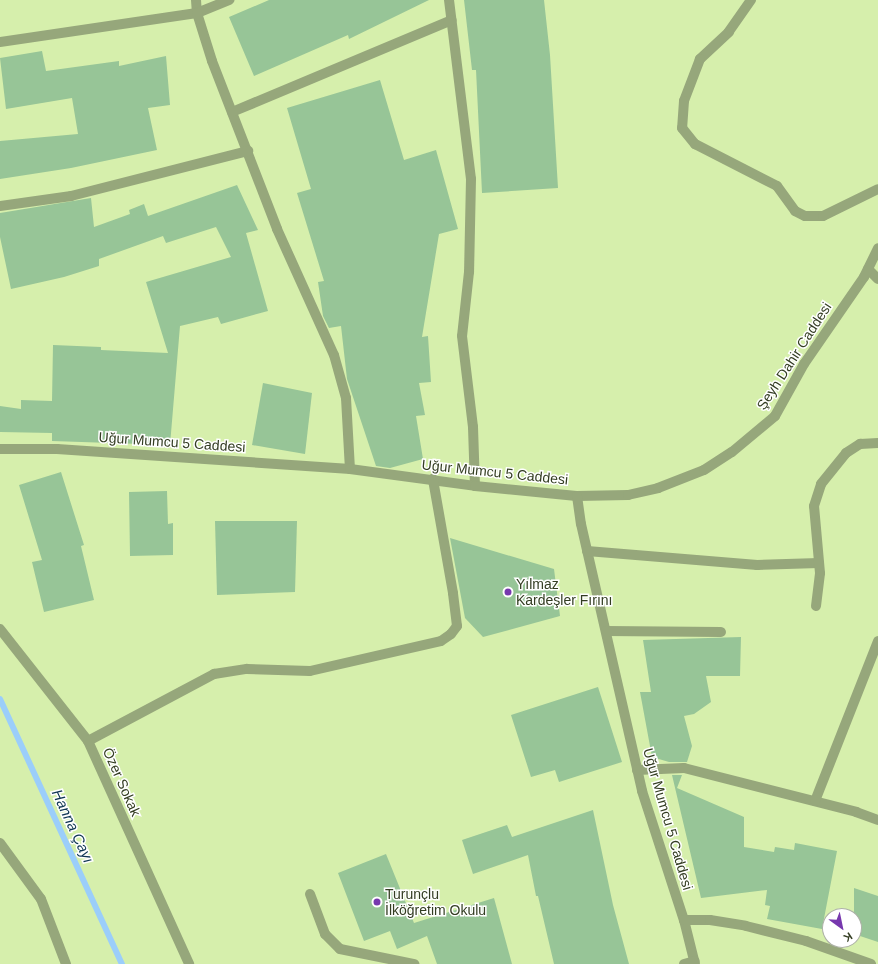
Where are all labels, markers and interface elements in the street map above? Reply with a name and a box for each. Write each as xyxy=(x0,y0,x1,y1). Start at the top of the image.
street label: Şeyh Dahir Caddesi xyxy=(753,299,835,413)
street label: Uğur Mumcu 5 Caddesi xyxy=(98,428,246,456)
street label: Uğur Mumcu 5 Caddesi xyxy=(421,456,569,488)
place label: Yılmaz Kardeşler Fırını xyxy=(516,576,612,608)
marker: Yılmaz Kardeşler Fırını xyxy=(503,587,513,597)
street label: Özer Sokak xyxy=(99,745,145,819)
street label: Uğur Mumcu 5 Caddesi xyxy=(640,746,696,892)
water label: Hanna Çayı xyxy=(48,786,98,866)
place label: Turunçlu İlköğretim Okulu xyxy=(385,886,486,918)
marker: Turunçlu İlköğretim Okulu xyxy=(372,897,382,907)
north arrow xyxy=(822,908,862,948)
text: K xyxy=(841,930,855,944)

